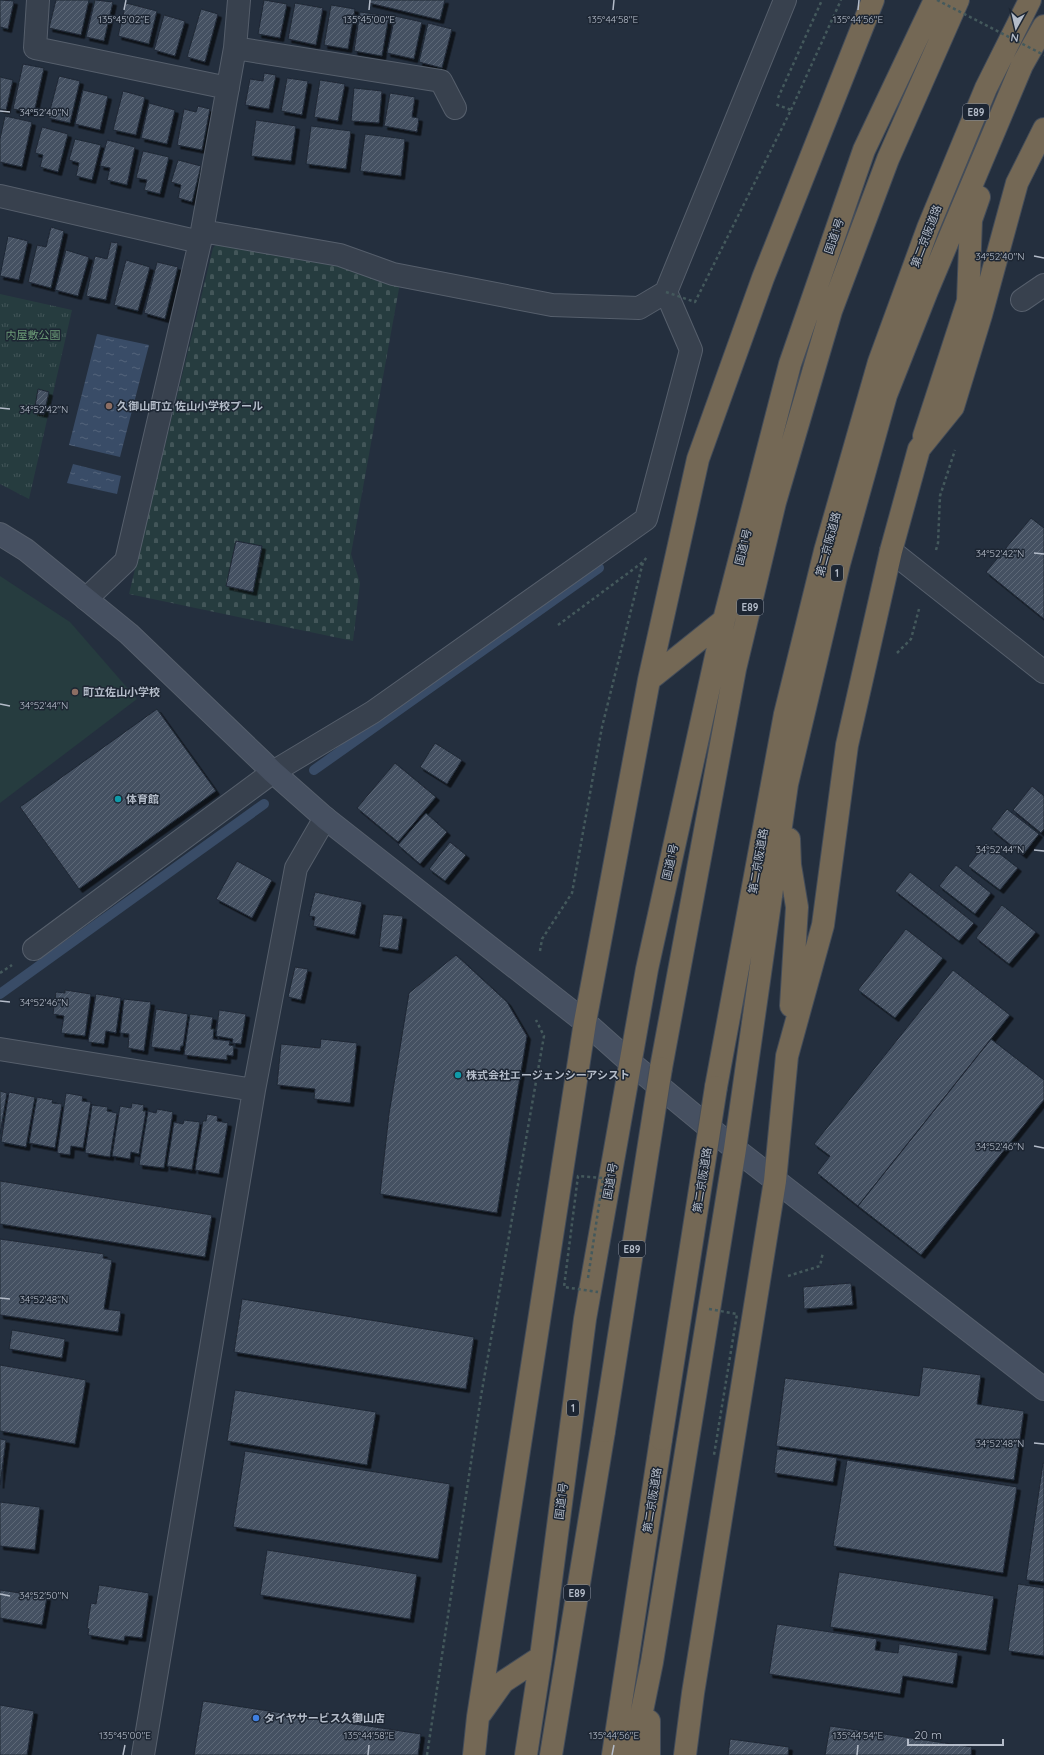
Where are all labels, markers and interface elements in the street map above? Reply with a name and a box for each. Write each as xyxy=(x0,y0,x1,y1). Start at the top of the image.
north arrow xyxy=(996,8,1036,48)
text: 135°45'02"E xyxy=(98,13,150,26)
text: 135°45'00"E xyxy=(343,13,395,26)
text: 135°44'58"E xyxy=(588,13,639,26)
text: 135°44'56"E xyxy=(833,13,884,26)
text: N xyxy=(1010,30,1020,45)
road number: E89 xyxy=(963,104,989,120)
text: 34°52'40"N xyxy=(19,106,69,119)
street label: 第二京阪道路 xyxy=(908,203,944,269)
street label: 国道1号 xyxy=(821,216,847,256)
text: 34°52'40"N xyxy=(975,250,1025,263)
park label: 内屋敷公園 xyxy=(6,328,61,342)
place label: 久御山町立 佐山小学校プール xyxy=(117,399,263,413)
marker: 久御山町立 佐山小学校プール xyxy=(104,401,114,411)
text: 34°52'42"N xyxy=(20,403,68,416)
street label: 第二京阪道路 xyxy=(813,510,843,578)
street label: 国道1号 xyxy=(732,527,754,567)
text: 34°52'42"N xyxy=(976,547,1024,560)
road number: 1 xyxy=(831,565,843,581)
road number: E89 xyxy=(737,599,763,615)
place label: 町立佐山小学校 xyxy=(83,685,160,699)
marker: 町立佐山小学校 xyxy=(70,687,80,697)
text: 34°52'44"N xyxy=(20,699,68,712)
place label: 体育館 xyxy=(126,792,159,806)
marker: 体育館 xyxy=(113,794,123,804)
street label: 第二京阪道路 xyxy=(745,827,771,895)
street label: 国道1号 xyxy=(659,842,681,882)
text: 34°52'44"N xyxy=(976,843,1024,856)
text: 34°52'46"N xyxy=(20,996,68,1009)
place label: 株式会社エージェンシーアシスト xyxy=(466,1068,630,1082)
marker: 株式会社エージェンシーアシスト xyxy=(453,1070,463,1080)
text: 34°52'46"N xyxy=(976,1140,1024,1153)
street label: 第二京阪道路 xyxy=(690,1146,714,1214)
street label: 国道1号 xyxy=(600,1162,620,1200)
road number: E89 xyxy=(619,1241,645,1257)
text: 34°52'48"N xyxy=(20,1293,68,1306)
road number: 1 xyxy=(567,1400,579,1416)
text: 34°52'48"N xyxy=(976,1437,1024,1450)
street label: 第二京阪道路 xyxy=(640,1466,664,1534)
street label: 国道1号 xyxy=(552,1482,570,1520)
road number: E89 xyxy=(564,1585,590,1601)
text: 34°52'50"N xyxy=(19,1589,69,1602)
place label: タイヤサービス久御山店 xyxy=(264,1711,385,1725)
marker: タイヤサービス久御山店 xyxy=(251,1713,261,1723)
scale bar xyxy=(908,1721,1003,1747)
text: 20 m xyxy=(914,1727,942,1742)
text: 135°45'00"E xyxy=(99,1729,151,1742)
text: 135°44'58"E xyxy=(344,1729,395,1742)
text: 135°44'56"E xyxy=(589,1729,640,1742)
text: 135°44'54"E xyxy=(833,1729,884,1742)

